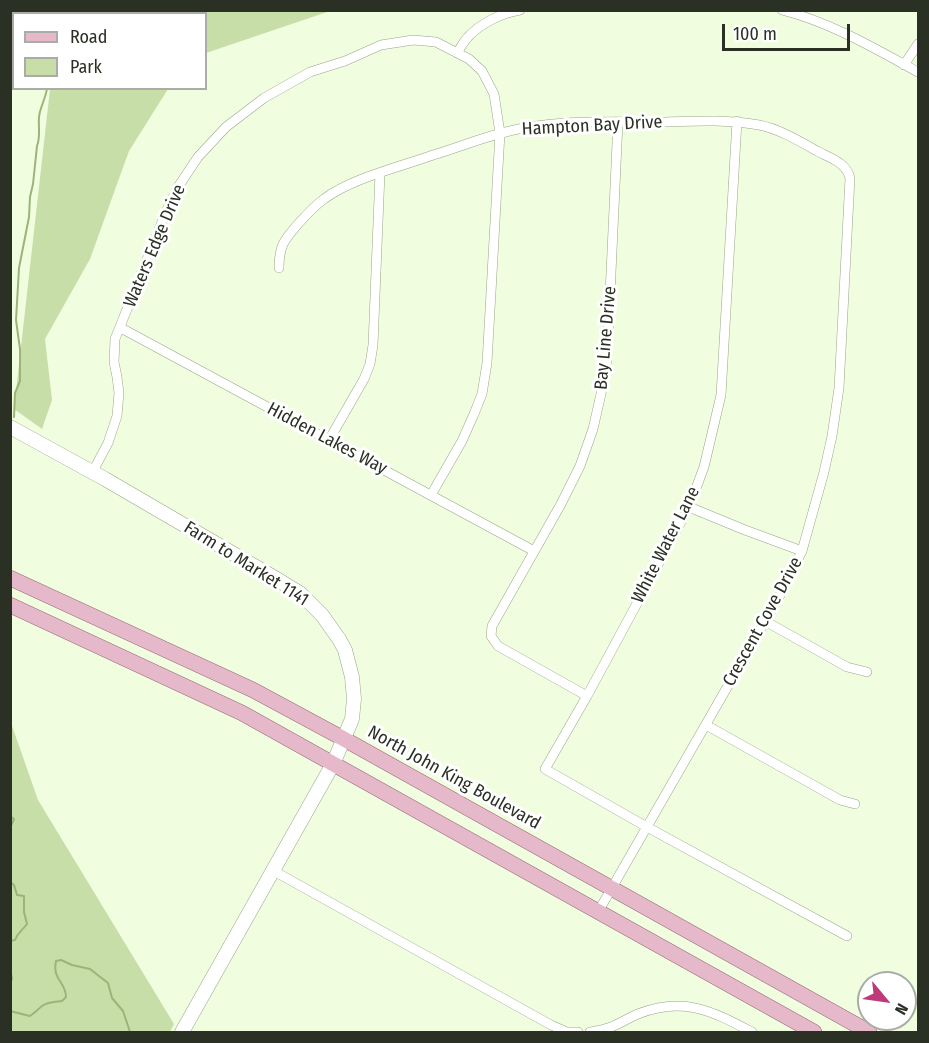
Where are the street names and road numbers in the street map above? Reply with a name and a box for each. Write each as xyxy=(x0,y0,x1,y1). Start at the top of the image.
street label: Hampton Bay Drive xyxy=(521,112,663,140)
street label: Waters Edge Drive xyxy=(119,181,191,311)
street label: Bay Line Drive xyxy=(591,285,621,391)
street label: Hidden Lakes Way xyxy=(263,398,391,480)
street label: White Water Lane xyxy=(627,483,705,607)
street label: Farm to Market 1141 xyxy=(180,517,312,611)
street label: Crescent Cove Drive xyxy=(719,554,807,690)
street label: North John King Boulevard xyxy=(364,721,544,835)

